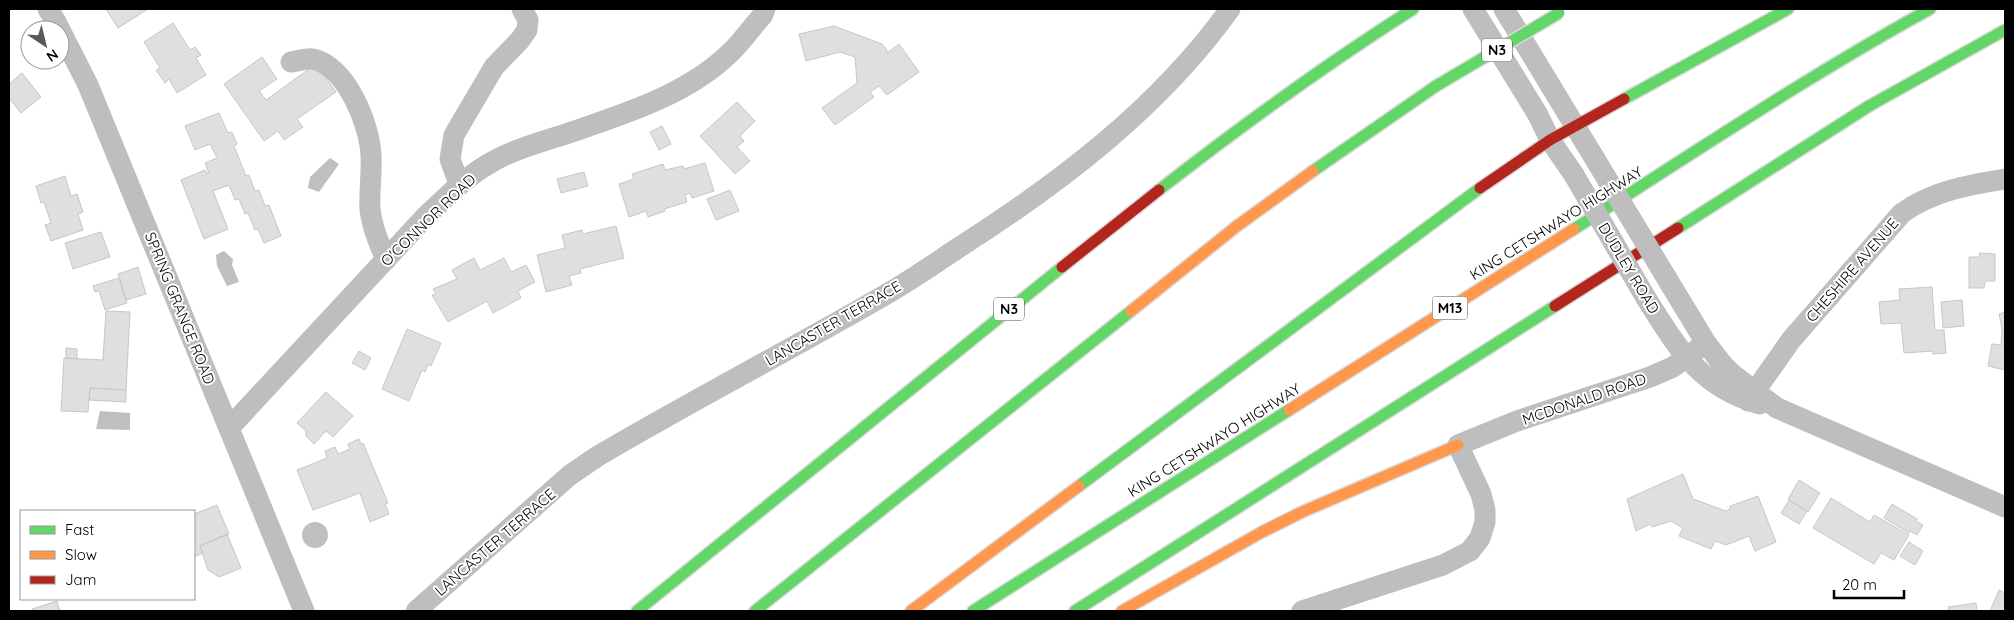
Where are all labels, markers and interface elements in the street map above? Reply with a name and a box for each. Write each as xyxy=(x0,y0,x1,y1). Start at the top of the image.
north arrow xyxy=(20,20,70,70)
road number: N3 xyxy=(1482,38,1512,62)
text: N xyxy=(43,45,62,66)
street label: KING CETSHWAYO HIGHWAY xyxy=(1466,162,1646,284)
street label: O'CONNOR ROAD xyxy=(376,170,480,270)
street label: CHESHIRE AVENUE xyxy=(1802,214,1902,326)
street label: DUDLEY ROAD xyxy=(1594,219,1664,317)
street label: SPRING GRANGE ROAD xyxy=(141,229,219,387)
street label: LANCASTER TERRACE xyxy=(762,276,904,370)
road number: M13 xyxy=(1432,296,1468,320)
road number: N3 xyxy=(994,298,1024,320)
street label: MCDONALD ROAD xyxy=(1520,369,1649,429)
street label: KING CETSHWAYO HIGHWAY xyxy=(1124,379,1304,501)
street label: LANCASTER TERRACE xyxy=(431,484,559,600)
legend xyxy=(20,510,195,600)
text: Fast xyxy=(65,520,94,539)
text: Slow xyxy=(65,545,97,564)
scale bar xyxy=(1834,568,1904,600)
text: Jam xyxy=(65,570,96,589)
text: 20 m xyxy=(1842,575,1877,594)

